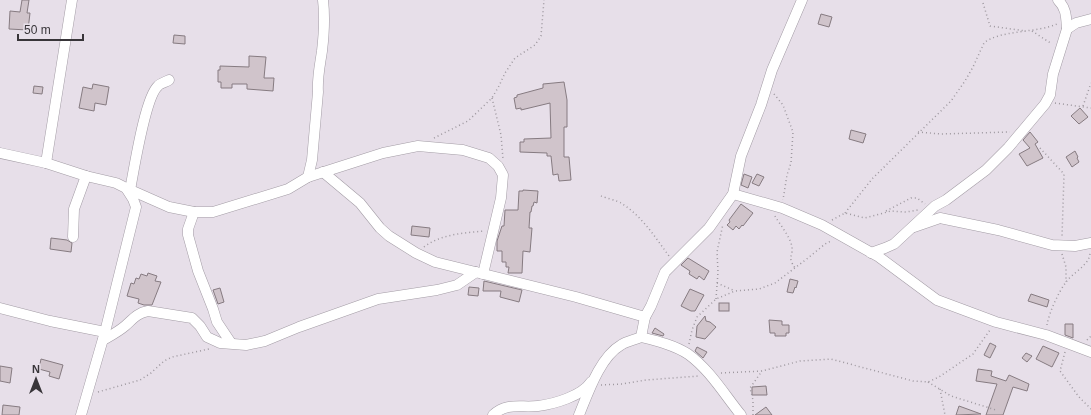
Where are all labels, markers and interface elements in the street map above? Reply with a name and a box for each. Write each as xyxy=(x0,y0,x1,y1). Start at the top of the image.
scale bar xyxy=(18,16,83,42)
text: 50 m xyxy=(24,23,51,37)
north arrow xyxy=(16,359,56,399)
text: N xyxy=(32,363,40,375)

